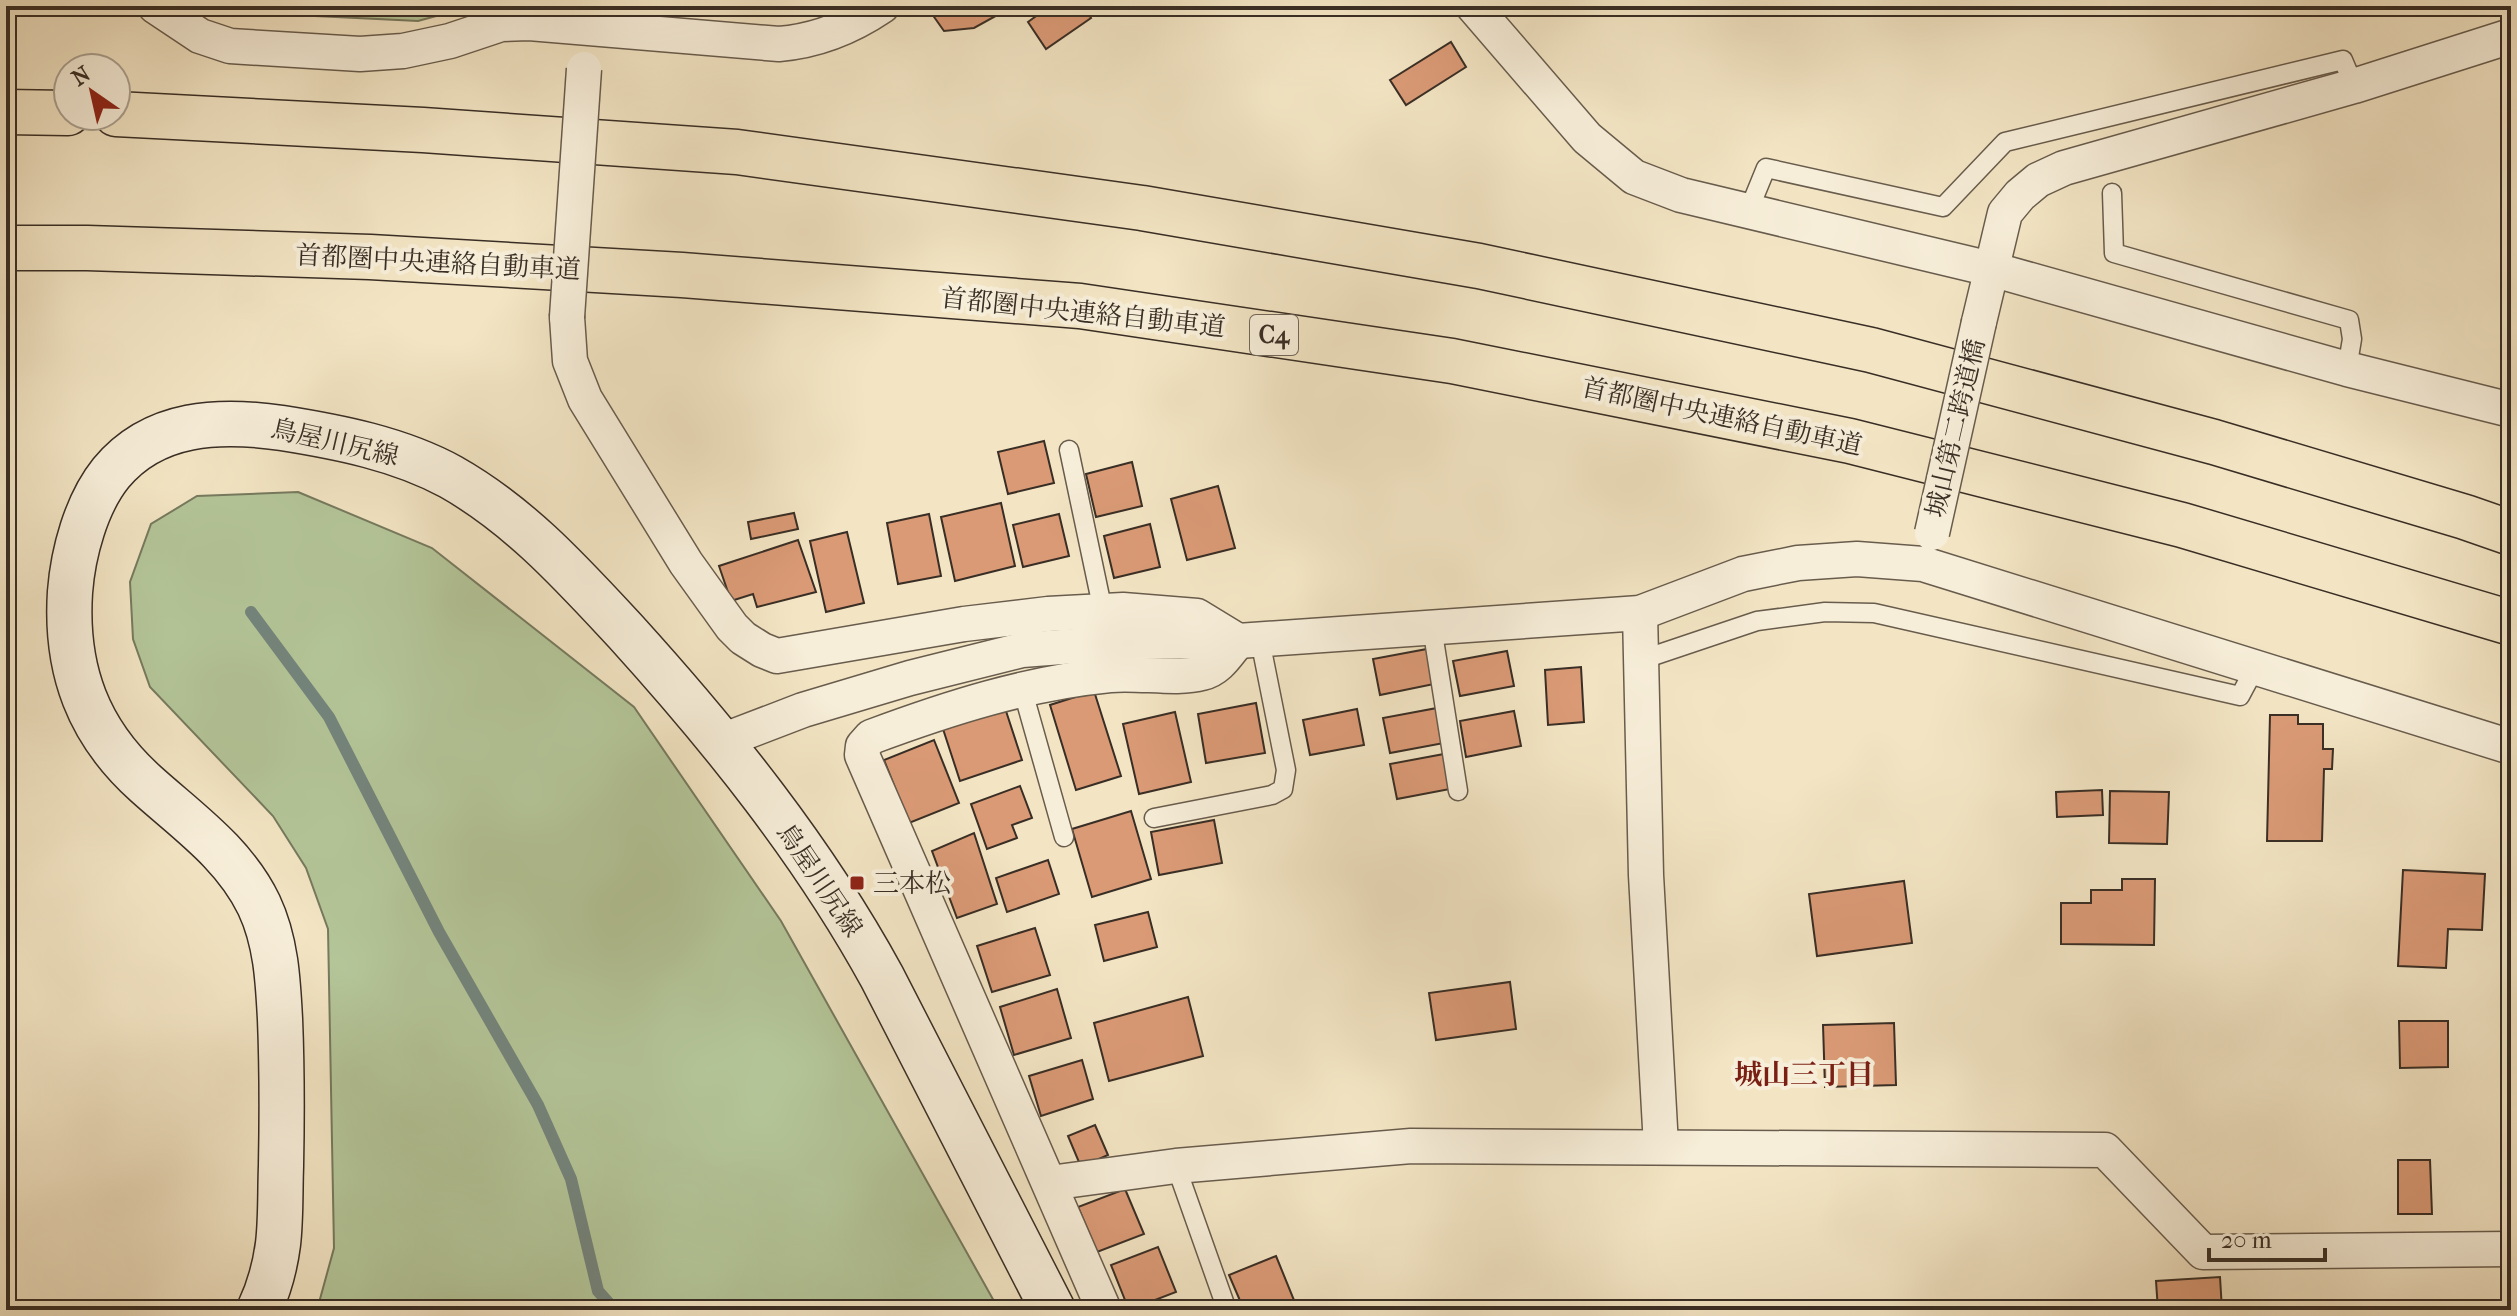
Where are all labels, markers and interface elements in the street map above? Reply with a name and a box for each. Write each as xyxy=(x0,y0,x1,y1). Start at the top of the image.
north arrow xyxy=(52,52,132,132)
text: N xyxy=(67,61,96,92)
street label: 首都圏中央連絡自動車道 xyxy=(294,240,582,285)
street label: 首都圏中央連絡自動車道 xyxy=(939,282,1227,343)
road number: C4 xyxy=(1250,315,1298,355)
street label: 城山第二跨道橋 xyxy=(1920,336,1991,520)
street label: 首都圏中央連絡自動車道 xyxy=(1579,372,1865,461)
street label: 鳥屋川尻線 xyxy=(268,413,402,472)
street label: 鳥屋川尻線 xyxy=(770,818,869,943)
place label: 三本松 xyxy=(873,868,951,899)
marker: 三本松 xyxy=(848,874,866,892)
district label: 城山三丁目 xyxy=(1734,1058,1874,1091)
scale bar xyxy=(2209,1212,2325,1262)
text: 20 m xyxy=(2221,1226,2272,1254)

